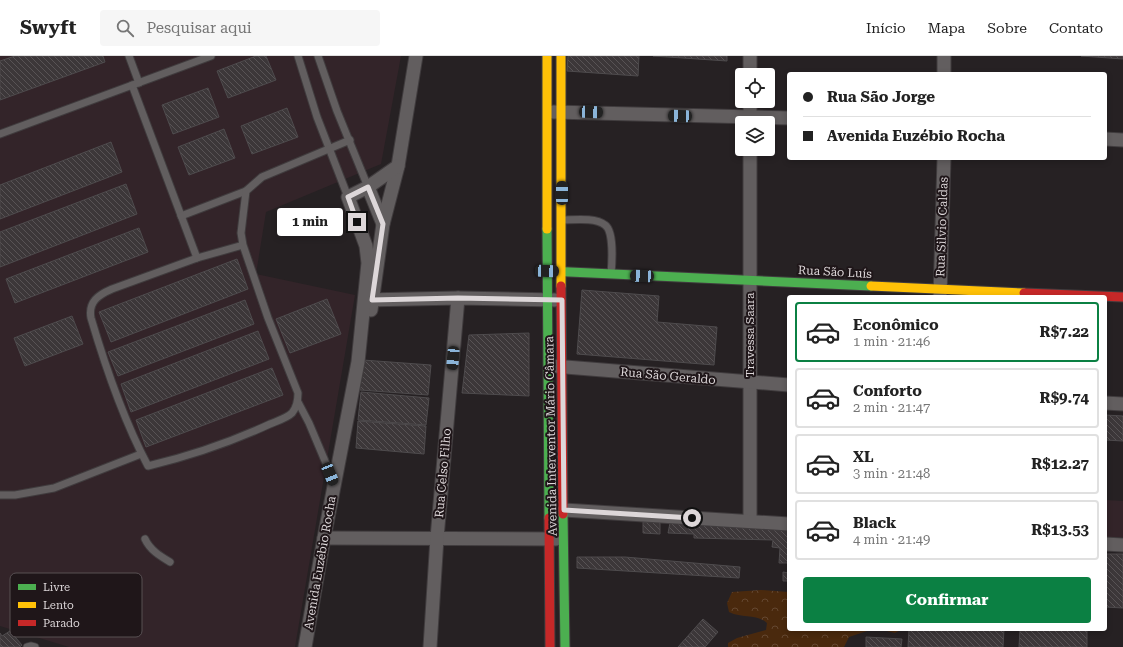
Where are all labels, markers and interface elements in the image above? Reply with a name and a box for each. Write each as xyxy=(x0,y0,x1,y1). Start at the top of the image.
search box xyxy=(100,10,380,46)
text: Swyft xyxy=(20,16,76,39)
icon: search xyxy=(114,17,136,39)
text: Pesquisar aqui xyxy=(146,19,252,37)
text: Início xyxy=(866,20,906,36)
text: Mapa xyxy=(928,20,965,36)
text: Sobre xyxy=(987,20,1027,36)
text: Contato xyxy=(1049,20,1103,36)
map controls xyxy=(735,68,775,156)
button: locate xyxy=(735,68,775,108)
text: Rua São Jorge xyxy=(827,88,935,106)
car xyxy=(579,106,603,118)
car xyxy=(668,110,692,122)
button: layers xyxy=(735,116,775,156)
text: Avenida Euzébio Rocha xyxy=(827,127,1005,145)
street label: Rua Silvio Caldas xyxy=(933,176,951,277)
car xyxy=(556,181,568,205)
callout: 1 min xyxy=(277,208,343,236)
route end xyxy=(348,213,366,231)
text: 1 min xyxy=(292,214,328,229)
street label: Rua São Luís xyxy=(798,263,873,281)
car xyxy=(535,265,559,277)
car xyxy=(630,269,654,283)
street label: Travessa Saara xyxy=(743,292,757,377)
icon: car xyxy=(805,314,841,350)
text: Econômico xyxy=(853,316,939,334)
text: R$7.22 xyxy=(1040,323,1089,341)
text: 1 min · 21:46 xyxy=(853,334,930,349)
street label: Avenida Interventor Mário Câmara xyxy=(542,335,560,536)
car xyxy=(446,346,460,370)
street label: Rua São Geraldo xyxy=(620,365,716,387)
icon: car xyxy=(805,380,841,416)
text: Conforto xyxy=(853,382,922,400)
text: R$9.74 xyxy=(1040,389,1089,407)
text: 2 min · 21:47 xyxy=(853,400,930,415)
street label: Rua Celso Filho xyxy=(432,428,454,518)
icon: car xyxy=(805,446,841,482)
text: XL xyxy=(853,448,874,466)
text: R$12.27 xyxy=(1031,455,1089,473)
car xyxy=(320,461,340,487)
text: 3 min · 21:48 xyxy=(853,466,930,481)
street label: Avenida Euzébio Rocha xyxy=(301,494,339,631)
route start xyxy=(683,509,701,527)
icon: car xyxy=(805,512,841,548)
text: Black xyxy=(853,514,896,532)
text: R$13.53 xyxy=(1031,521,1089,539)
text: 4 min · 21:49 xyxy=(853,532,930,547)
legend xyxy=(10,573,142,637)
button: Confirmar xyxy=(803,577,1091,623)
text: Livre xyxy=(43,581,70,594)
text: Lento xyxy=(43,599,74,612)
text: Parado xyxy=(43,617,80,630)

